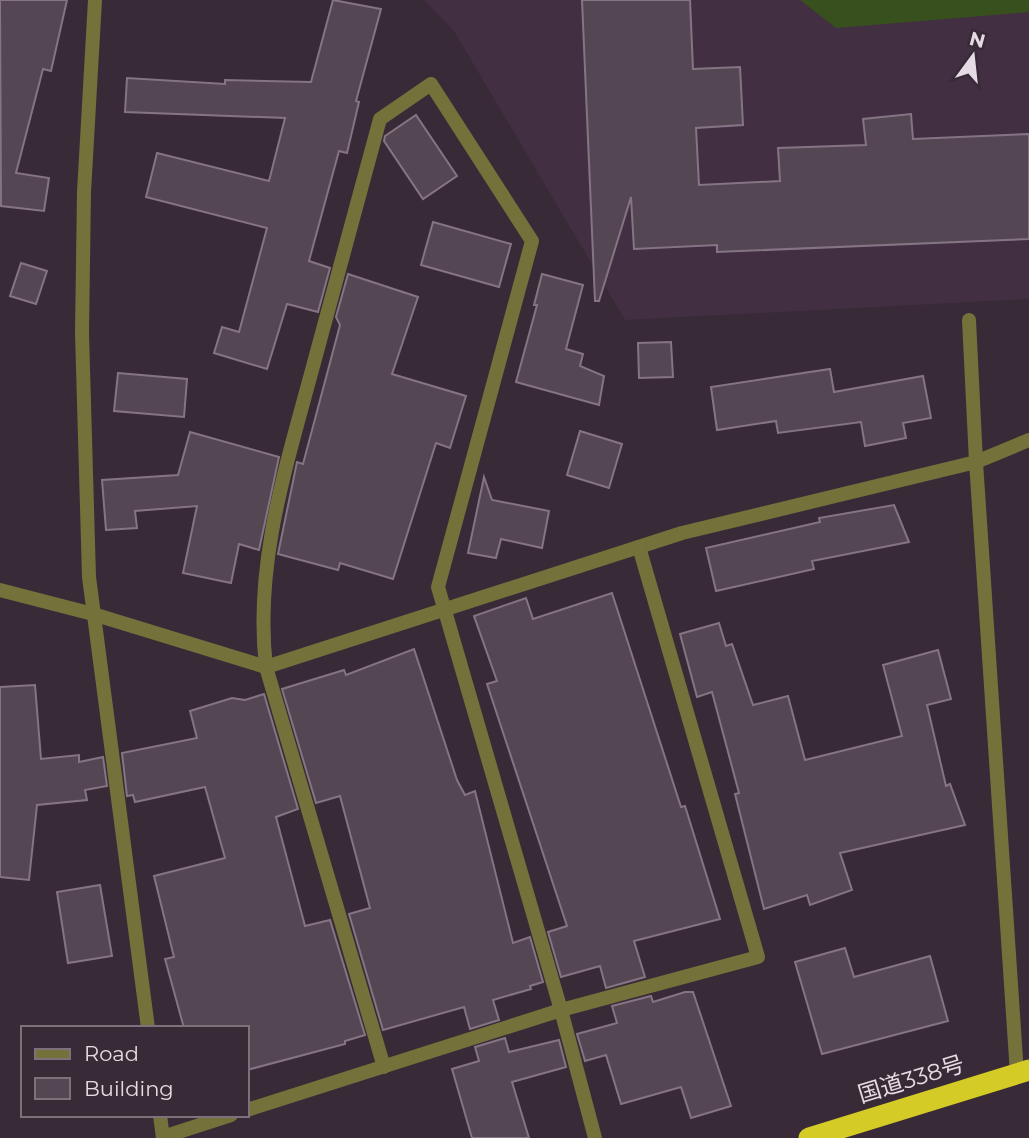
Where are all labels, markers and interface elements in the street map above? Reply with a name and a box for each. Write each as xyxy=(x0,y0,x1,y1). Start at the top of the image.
north arrow xyxy=(938,21,1008,91)
text: N xyxy=(967,27,988,53)
legend xyxy=(21,1026,248,1117)
text: Road xyxy=(84,1041,139,1066)
street label: 国道338号 xyxy=(855,1050,967,1108)
text: Building xyxy=(84,1076,174,1101)

